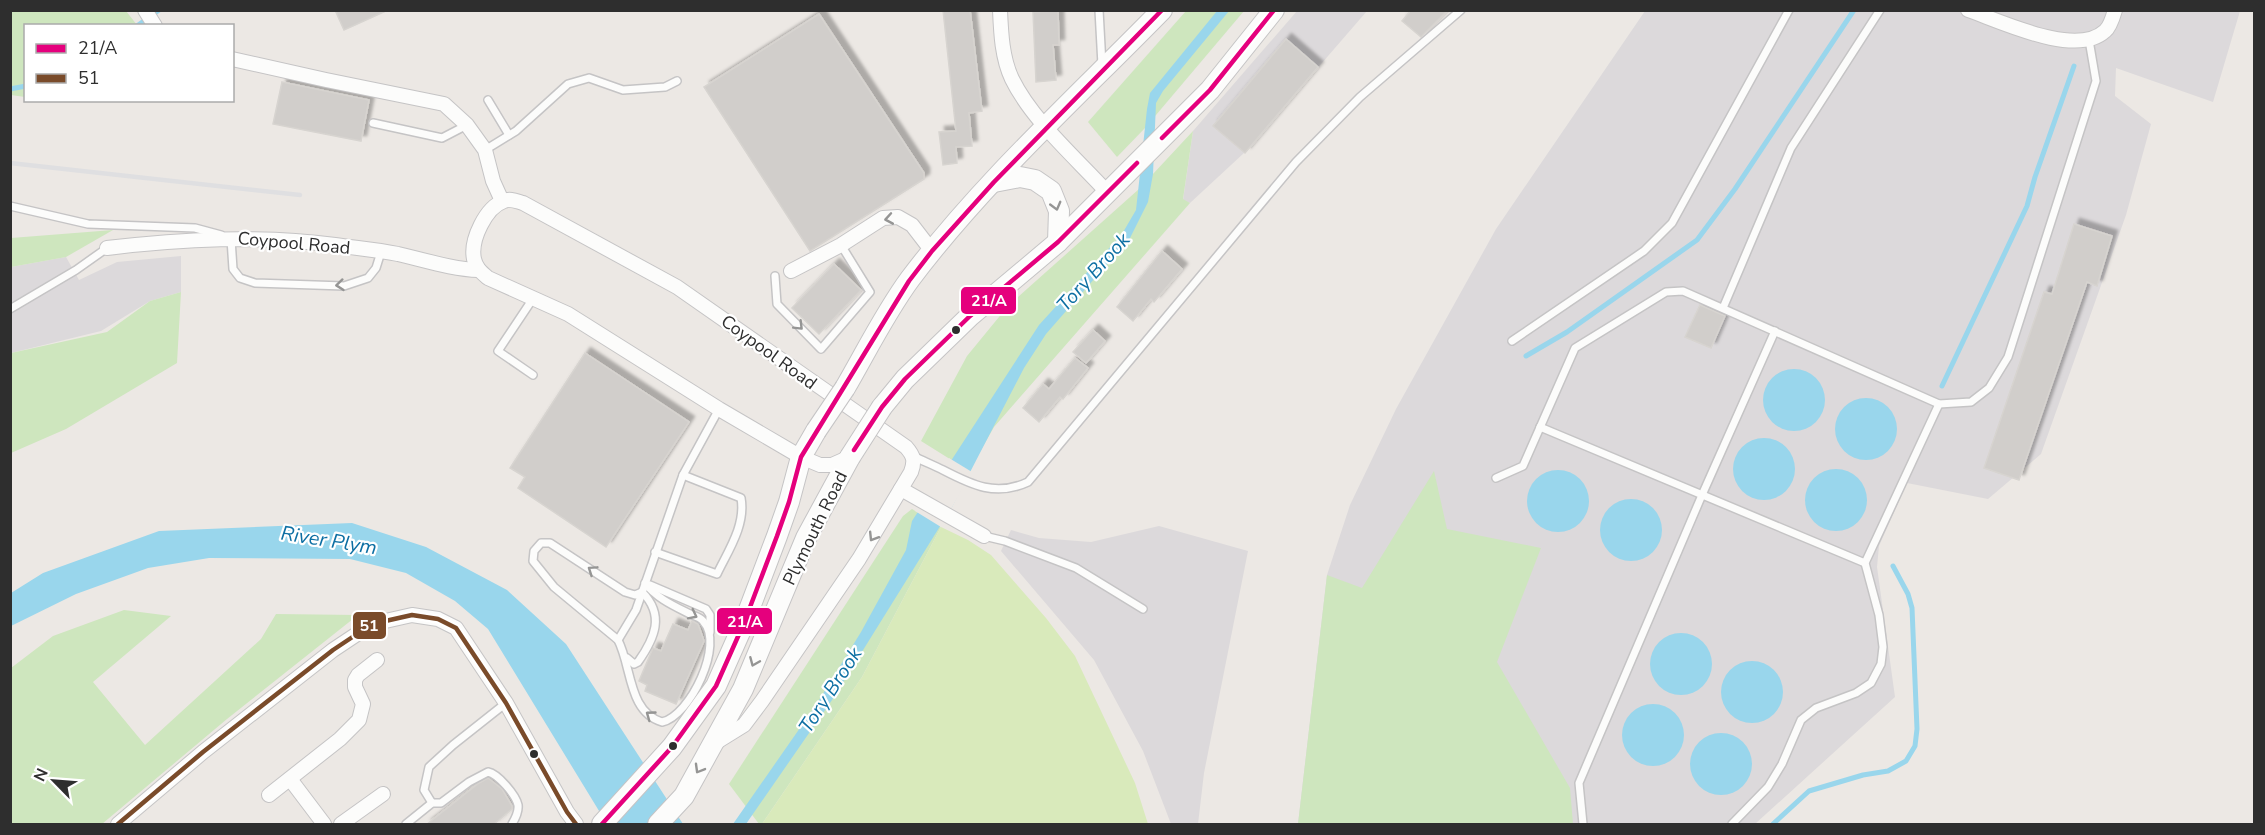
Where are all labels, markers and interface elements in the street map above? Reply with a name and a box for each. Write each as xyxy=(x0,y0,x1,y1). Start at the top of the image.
legend xyxy=(24,24,234,102)
text: 21/A xyxy=(78,36,117,60)
text: 51 xyxy=(78,66,100,90)
one-way arrow xyxy=(1049,200,1061,211)
one-way arrow xyxy=(884,212,894,225)
street label: Coypool Road xyxy=(237,226,351,260)
water label: Tory Brook xyxy=(1051,226,1137,318)
one-way arrow xyxy=(336,278,345,291)
line badge: 21/A xyxy=(960,286,1017,315)
text: 21/A xyxy=(971,290,1007,312)
street label: Coypool Road xyxy=(716,309,822,395)
one-way arrow xyxy=(792,319,803,329)
unlabelled marker xyxy=(950,324,962,336)
street label: Plymouth Road xyxy=(777,467,853,589)
water label: River Plym xyxy=(279,520,379,561)
one-way arrow xyxy=(869,531,881,541)
one-way arrow xyxy=(587,567,598,578)
line badge: 21/A xyxy=(716,607,773,635)
one-way arrow xyxy=(686,608,697,619)
line badge: 51 xyxy=(352,611,387,640)
text: 21/A xyxy=(727,611,763,633)
text: 51 xyxy=(359,615,379,637)
water label: Tory Brook xyxy=(793,641,869,739)
one-way arrow xyxy=(750,655,762,666)
one-way arrow xyxy=(646,711,657,722)
unlabelled marker xyxy=(667,740,679,752)
unlabelled marker xyxy=(528,748,540,760)
north arrow xyxy=(24,751,84,811)
one-way arrow xyxy=(695,763,706,773)
text: N xyxy=(29,765,54,785)

